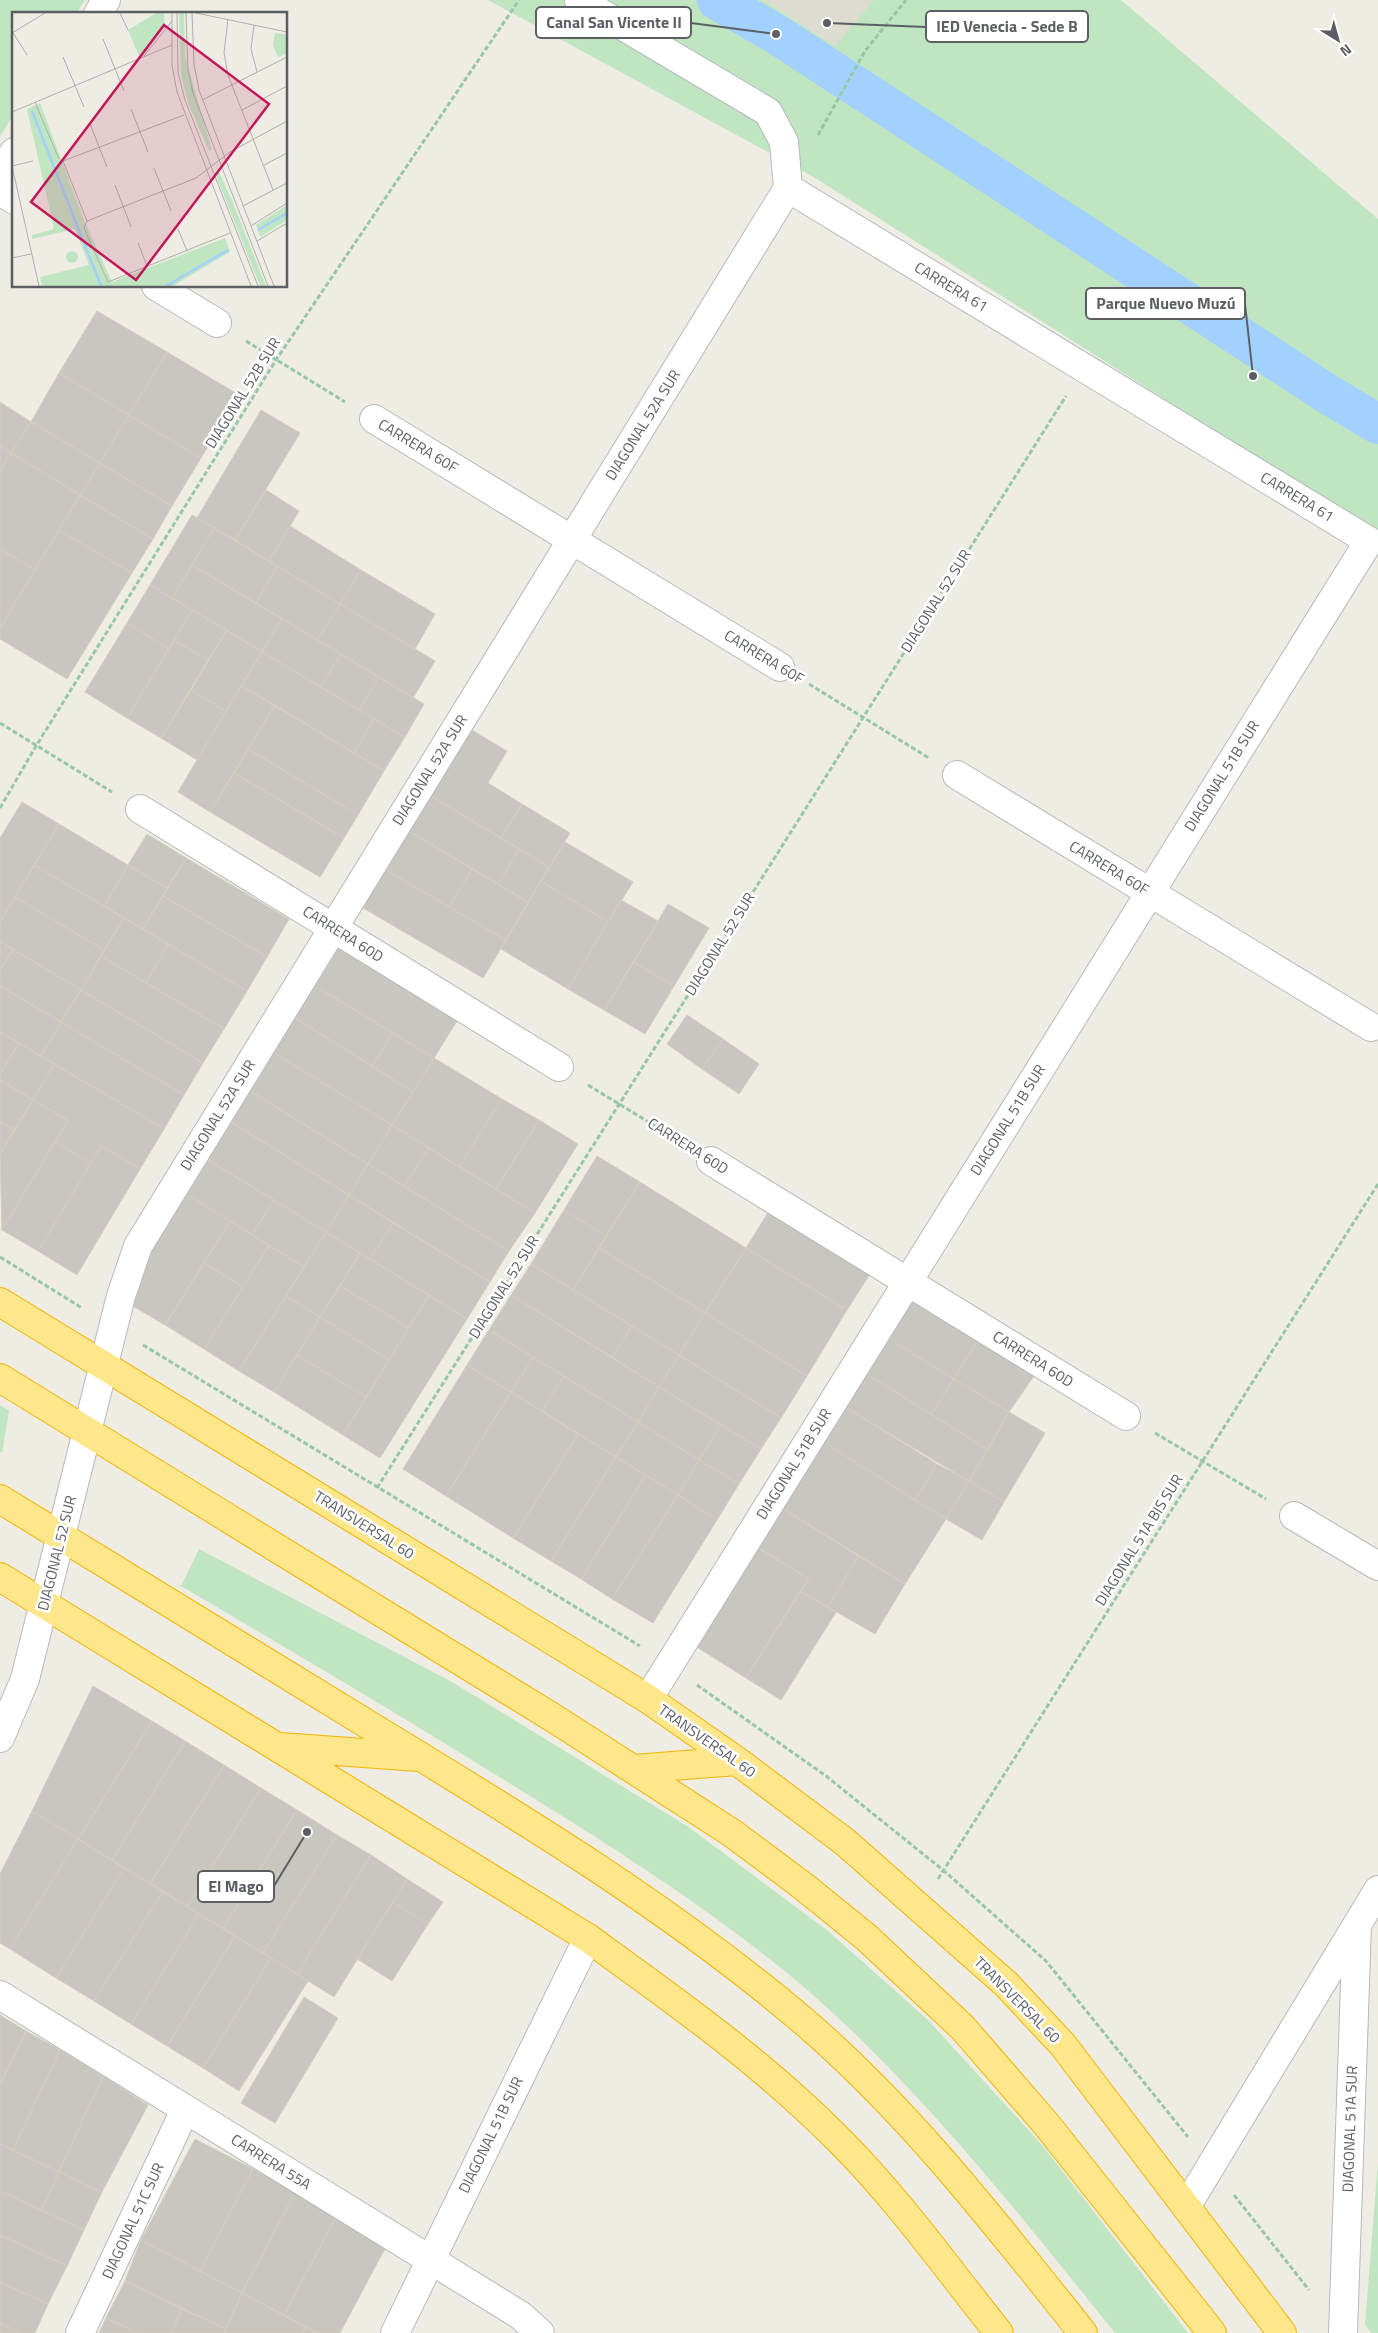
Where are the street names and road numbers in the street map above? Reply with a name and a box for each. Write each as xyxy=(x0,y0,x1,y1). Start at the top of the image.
street label: CARRERA 61 xyxy=(910,256,992,318)
street label: DIAGONAL 52B SUR xyxy=(199,333,286,453)
street label: DIAGONAL 52A SUR xyxy=(599,365,686,485)
street label: CARRERA 60F xyxy=(374,413,463,479)
street label: CARRERA 61 xyxy=(1256,466,1338,528)
street label: DIAGONAL 52 SUR xyxy=(895,545,977,657)
street label: CARRERA 60F xyxy=(720,624,809,690)
street label: DIAGONAL 52A SUR xyxy=(386,710,473,830)
street label: DIAGONAL 51B SUR xyxy=(1178,716,1265,836)
street label: CARRERA 60F xyxy=(1065,835,1154,901)
street label: DIAGONAL 52 SUR xyxy=(679,888,761,1000)
street label: CARRERA 60D xyxy=(298,900,388,968)
street label: DIAGONAL 52A SUR xyxy=(174,1055,261,1175)
street label: DIAGONAL 51B SUR xyxy=(964,1060,1051,1180)
street label: CARRERA 60D xyxy=(643,1112,733,1180)
street label: DIAGONAL 52 SUR xyxy=(463,1231,545,1343)
street label: CARRERA 60D xyxy=(988,1325,1078,1393)
street label: DIAGONAL 51B SUR xyxy=(750,1404,837,1524)
street label: DIAGONAL 51A BIS SUR xyxy=(1089,1470,1188,1610)
street label: TRANSVERSAL 60 xyxy=(310,1484,419,1565)
street label: DIAGONAL 52 SUR xyxy=(31,1493,82,1613)
street label: TRANSVERSAL 60 xyxy=(654,1698,761,1783)
street label: TRANSVERSAL 60 xyxy=(969,1951,1066,2048)
street label: DIAGONAL 51A SUR xyxy=(1336,2065,1363,2193)
street label: DIAGONAL 51B SUR xyxy=(452,2073,529,2197)
street label: CARRERA 55A xyxy=(227,2128,316,2195)
street label: DIAGONAL 51C SUR xyxy=(95,2159,170,2283)

